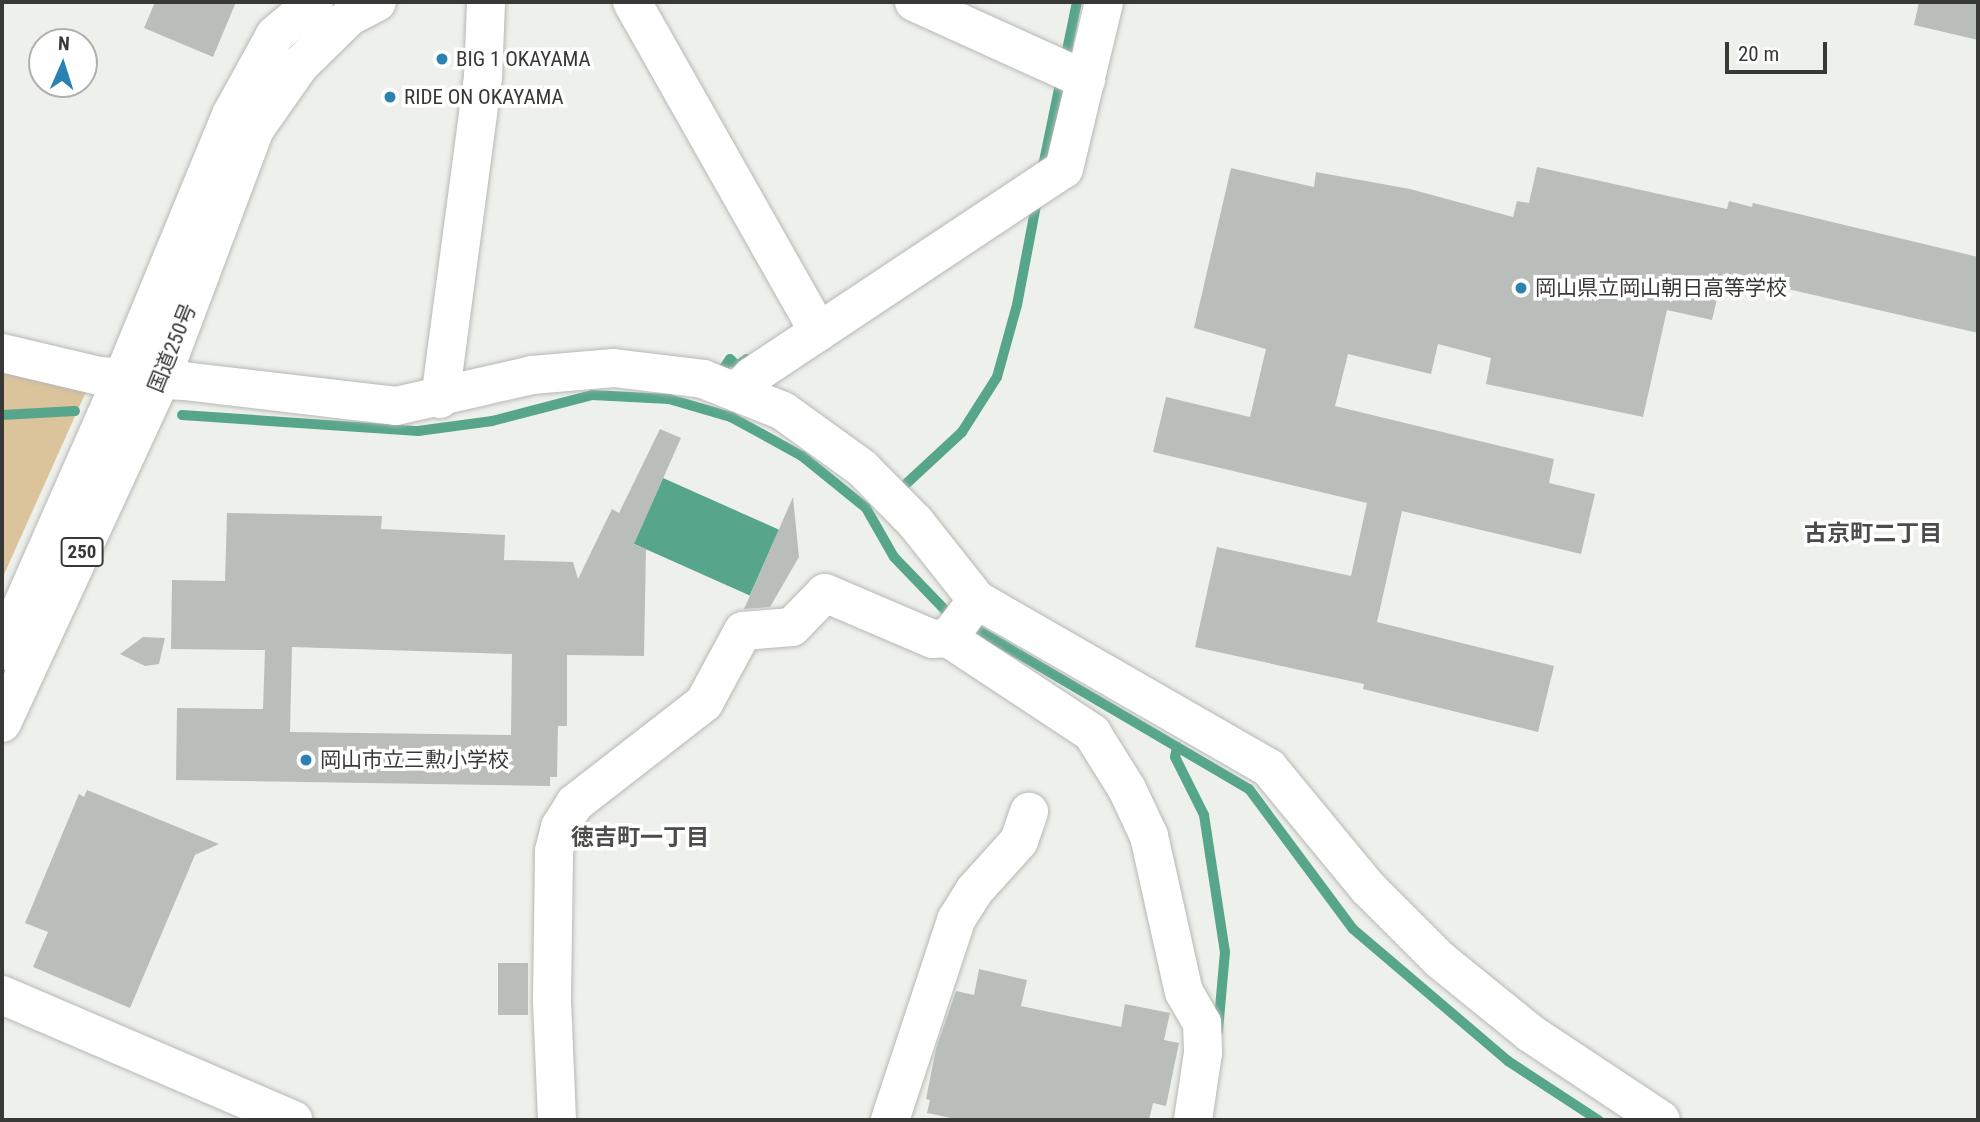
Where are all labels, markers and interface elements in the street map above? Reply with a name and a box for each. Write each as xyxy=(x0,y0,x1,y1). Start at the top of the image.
north arrow xyxy=(28,28,98,98)
scale bar xyxy=(1728,28,1829,72)
text: N xyxy=(58,32,70,55)
text: 20 m xyxy=(1738,42,1779,66)
place label: BIG 1 OKAYAMA xyxy=(456,46,591,72)
marker: BIG 1 OKAYAMA xyxy=(434,51,450,67)
place label: RIDE ON OKAYAMA xyxy=(404,84,564,110)
marker: RIDE ON OKAYAMA xyxy=(382,89,398,105)
place label: 岡山県立岡山朝日高等学校 xyxy=(1535,275,1787,301)
marker: 岡山県立岡山朝日高等学校 xyxy=(1513,280,1529,296)
street label: 国道250号 xyxy=(143,300,201,396)
district label: 古京町二丁目 xyxy=(1804,520,1942,548)
road number: 250 xyxy=(59,537,105,568)
place label: 岡山市立三勲小学校 xyxy=(320,747,509,773)
marker: 岡山市立三勲小学校 xyxy=(298,752,314,768)
district label: 徳吉町一丁目 xyxy=(571,824,709,852)

